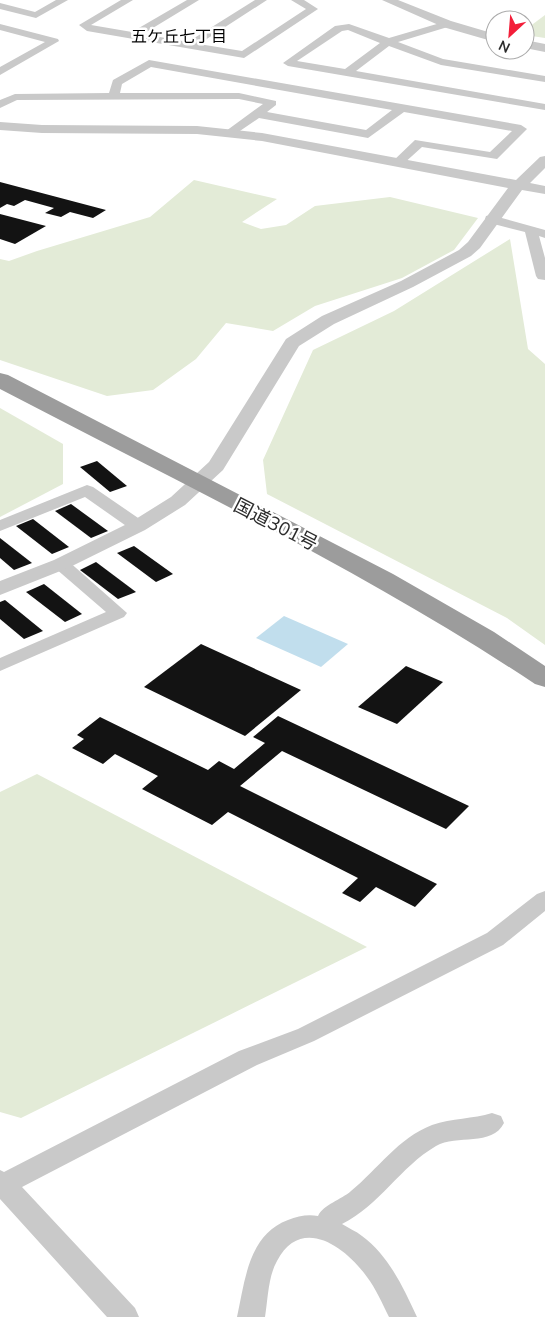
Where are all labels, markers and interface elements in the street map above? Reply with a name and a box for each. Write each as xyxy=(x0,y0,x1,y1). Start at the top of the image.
north arrow xyxy=(485,10,535,60)
district label: 五ケ丘七丁目 xyxy=(131,26,227,46)
text: N xyxy=(496,36,513,57)
street label: 国道301号 xyxy=(230,493,322,555)

